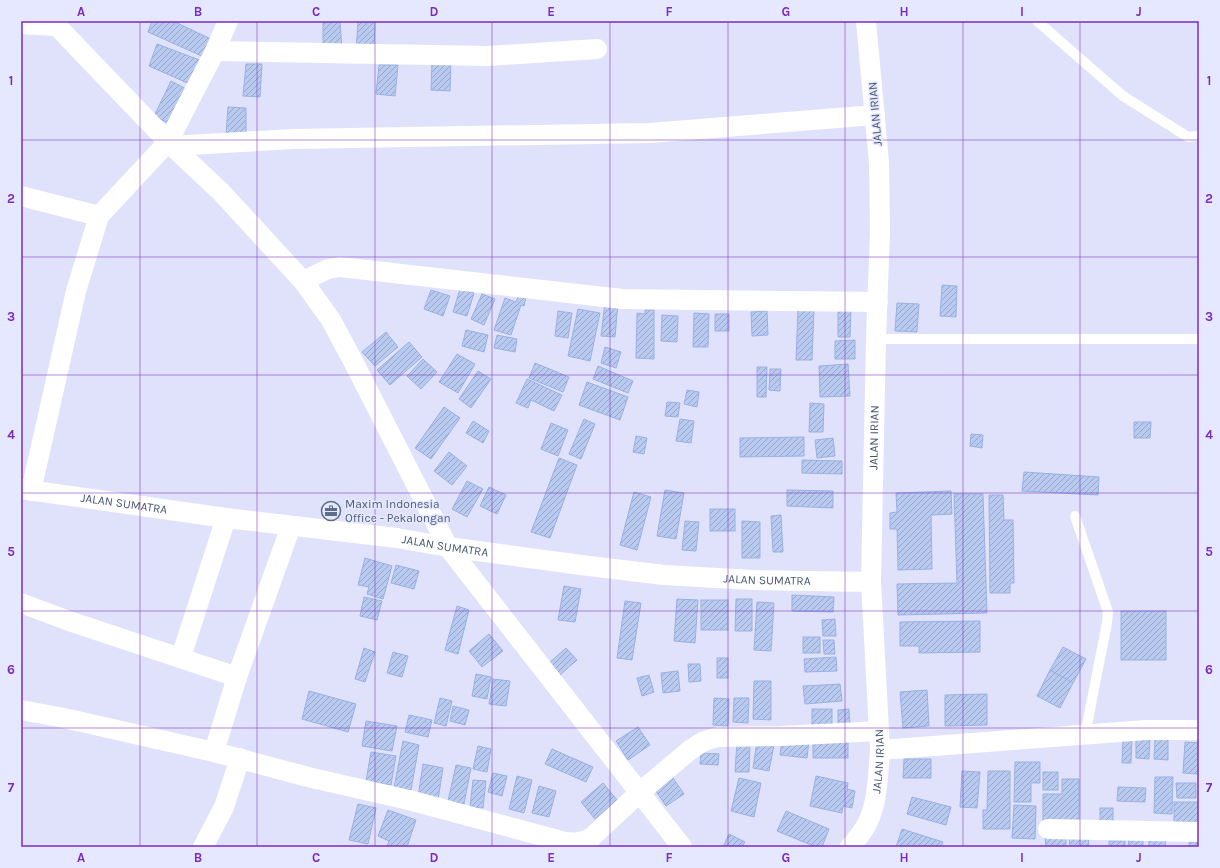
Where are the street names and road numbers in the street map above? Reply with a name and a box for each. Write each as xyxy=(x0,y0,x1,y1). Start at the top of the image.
street label: JALAN IRIAN xyxy=(865,81,885,147)
street label: JALAN IRIAN xyxy=(866,405,882,470)
street label: JALAN SUMATRA xyxy=(80,491,168,517)
street label: JALAN SUMATRA xyxy=(401,532,489,559)
street label: JALAN SUMATRA xyxy=(723,571,811,588)
street label: JALAN IRIAN xyxy=(869,729,887,794)

